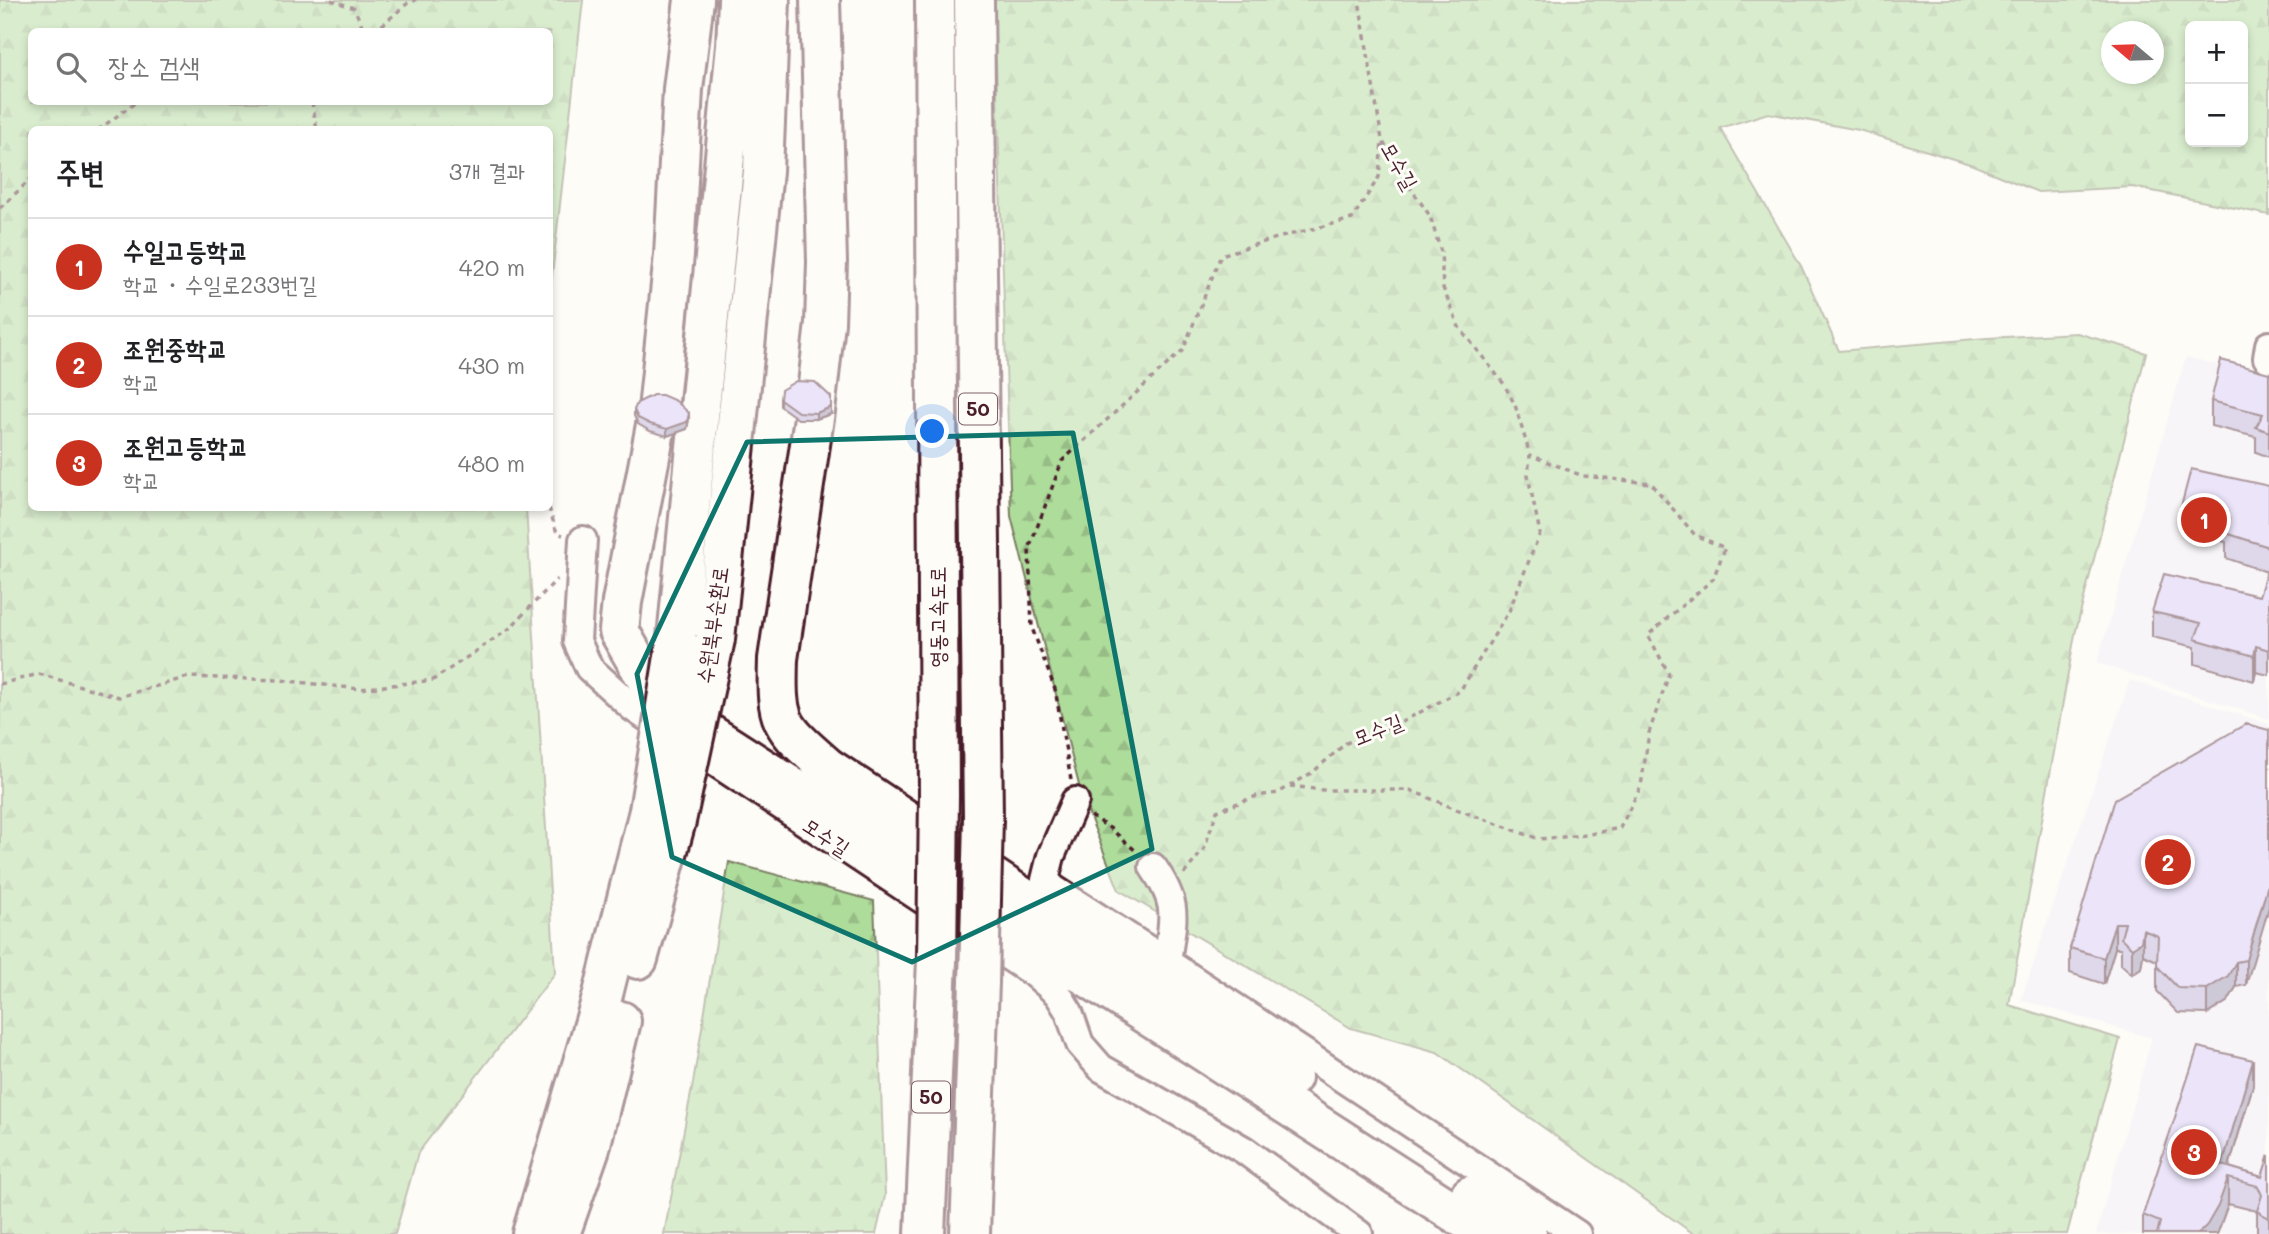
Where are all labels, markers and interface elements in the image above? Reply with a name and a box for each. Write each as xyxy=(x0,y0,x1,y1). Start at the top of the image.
north arrow xyxy=(2101,21,2164,84)
map controls xyxy=(2185,21,2248,147)
button: + xyxy=(2185,21,2248,84)
search box xyxy=(28,28,553,105)
icon: search xyxy=(52,48,90,86)
text: 장소 검색 xyxy=(108,49,200,83)
button: − xyxy=(2185,84,2248,147)
street label: 모수길 xyxy=(1376,137,1425,194)
text: 주변 xyxy=(56,151,104,191)
text: 3개 결과 xyxy=(449,156,525,186)
text: 수일고등학교 xyxy=(123,233,249,267)
text: 1 xyxy=(74,252,84,282)
text: 420 m xyxy=(459,252,525,282)
text: 학교 · 수일로233번길 xyxy=(123,269,317,299)
text: 조원중학교 xyxy=(123,331,228,365)
text: 2 xyxy=(73,350,85,380)
text: 430 m xyxy=(458,350,525,380)
text: 학교 xyxy=(123,367,160,397)
road number: 50 xyxy=(959,394,997,424)
your location xyxy=(915,414,949,448)
text: 조원고등학교 xyxy=(123,429,249,463)
text: 3 xyxy=(72,448,86,478)
text: 480 m xyxy=(458,448,525,478)
text: 학교 xyxy=(123,465,160,495)
pin: 1 xyxy=(2181,494,2227,546)
street label: 수원북부순환로 xyxy=(690,564,733,685)
street label: 영동고속도로 xyxy=(923,566,950,668)
street label: 모수길 xyxy=(1349,707,1406,751)
street label: 모수길 xyxy=(798,811,856,861)
pin: 2 xyxy=(2145,836,2191,888)
road number: 50 xyxy=(912,1082,950,1112)
pin: 3 xyxy=(2171,1126,2217,1178)

